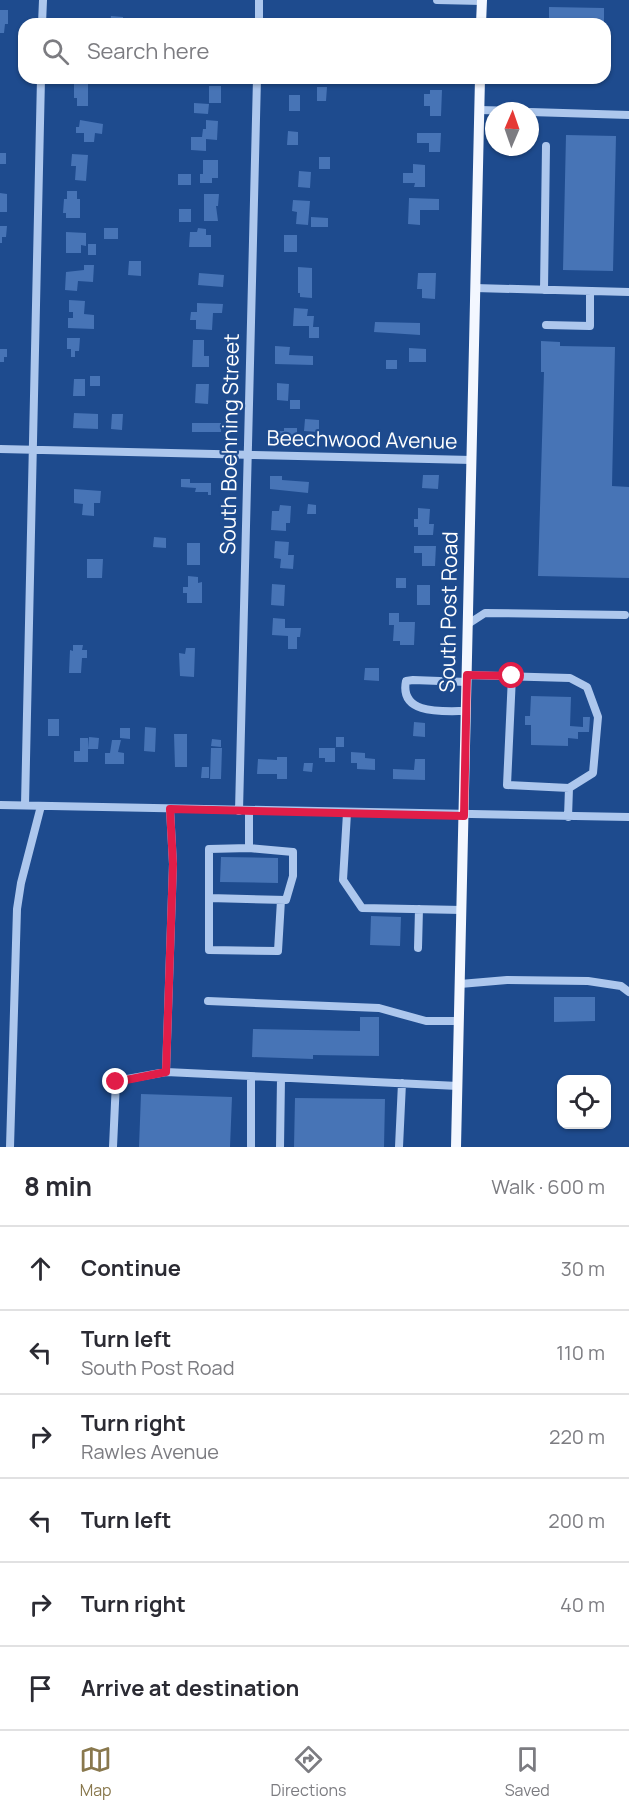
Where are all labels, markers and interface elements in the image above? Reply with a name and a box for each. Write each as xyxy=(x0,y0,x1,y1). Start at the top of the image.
search box xyxy=(18,18,611,84)
icon: search xyxy=(39,35,72,68)
text: Search here xyxy=(87,36,209,66)
north arrow xyxy=(485,102,539,156)
street label: South Boehning Street xyxy=(213,333,245,555)
street label: Beechwood Avenue xyxy=(266,423,458,455)
street label: South Post Road xyxy=(433,531,463,693)
route start xyxy=(498,662,524,688)
route end xyxy=(102,1068,128,1094)
map controls xyxy=(557,1075,611,1129)
button: locate xyxy=(557,1075,611,1129)
text: 8 min xyxy=(24,1168,92,1204)
text: Walk · 600 m xyxy=(491,1173,605,1200)
icon: ahead xyxy=(24,1252,57,1285)
text: Continue xyxy=(81,1253,181,1283)
text: 30 m xyxy=(561,1255,605,1282)
text: Turn left xyxy=(81,1324,171,1354)
icon: left xyxy=(24,1336,57,1369)
text: 110 m xyxy=(556,1339,605,1366)
text: South Post Road xyxy=(81,1354,235,1381)
text: Turn right xyxy=(81,1408,186,1438)
icon: right xyxy=(24,1420,57,1453)
text: 220 m xyxy=(549,1423,605,1450)
text: Rawles Avenue xyxy=(81,1438,219,1465)
icon: left xyxy=(24,1504,57,1537)
text: Turn left xyxy=(81,1505,171,1535)
text: 200 m xyxy=(548,1507,605,1534)
icon: right xyxy=(24,1588,57,1621)
text: Turn right xyxy=(81,1589,186,1619)
text: 40 m xyxy=(560,1591,605,1618)
icon: arrive xyxy=(24,1672,57,1705)
text: Arrive at destination xyxy=(81,1673,299,1703)
tab: Map xyxy=(79,1743,112,1801)
tab: Directions xyxy=(271,1743,346,1801)
tab: Saved xyxy=(505,1743,550,1801)

